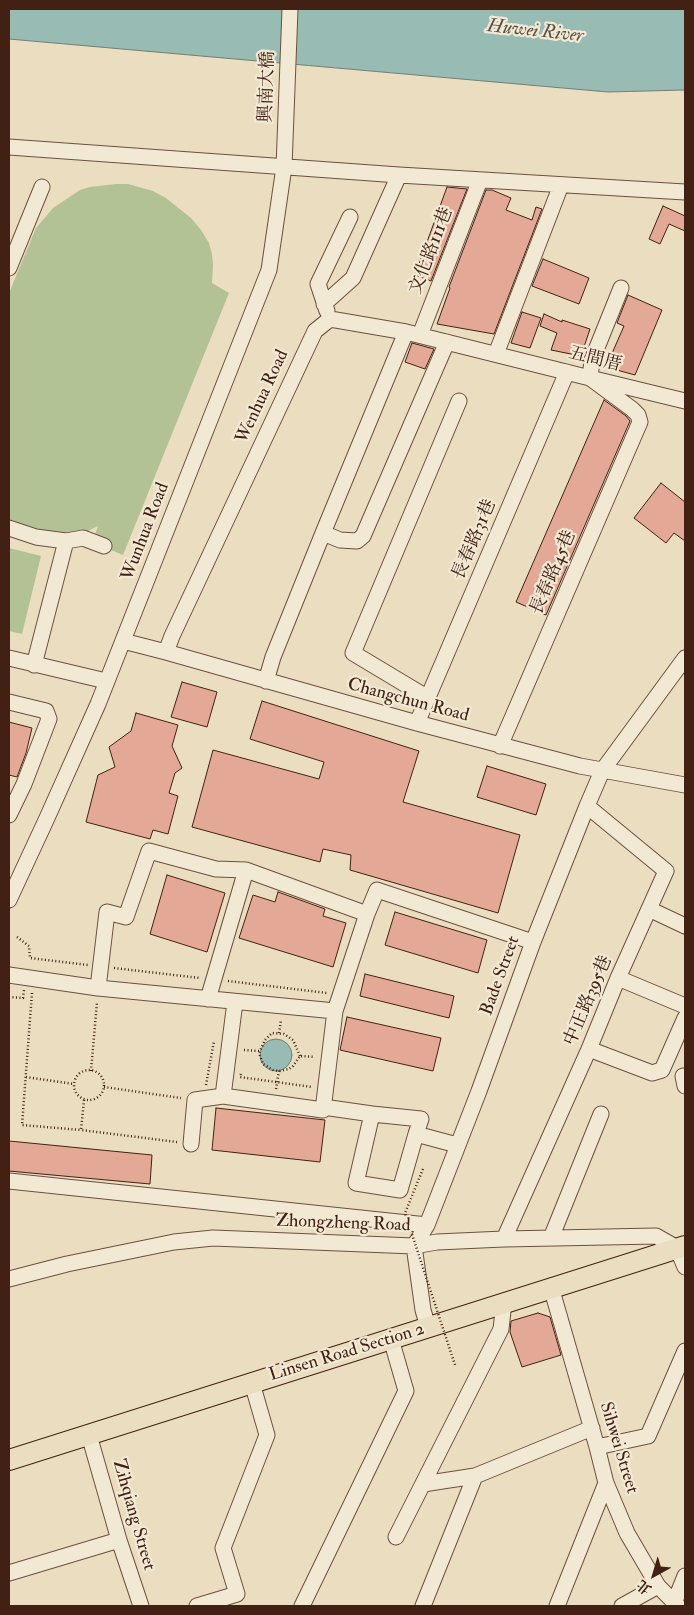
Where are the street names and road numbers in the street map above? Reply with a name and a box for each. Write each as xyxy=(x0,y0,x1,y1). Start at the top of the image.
street label: 興南大橋 xyxy=(256,51,280,123)
street label: 文化路111巷 xyxy=(406,205,458,297)
street label: 五間厝 xyxy=(566,343,624,377)
street label: Wenhua Road xyxy=(232,347,294,447)
street label: Wunhua Road xyxy=(117,480,175,584)
street label: 長春路31巷 xyxy=(448,497,502,583)
street label: 長春路45巷 xyxy=(527,528,581,618)
street label: Changchun Road xyxy=(345,674,471,728)
street label: Bade Street xyxy=(477,933,525,1019)
street label: 中正路395巷 xyxy=(560,953,618,1049)
street label: Zhongzheng Road xyxy=(275,1211,411,1237)
street label: Linsen Road Section 2 xyxy=(267,1319,427,1387)
street label: Sihwei Street xyxy=(594,1400,642,1496)
street label: Zihqiang Street xyxy=(107,1457,159,1573)

